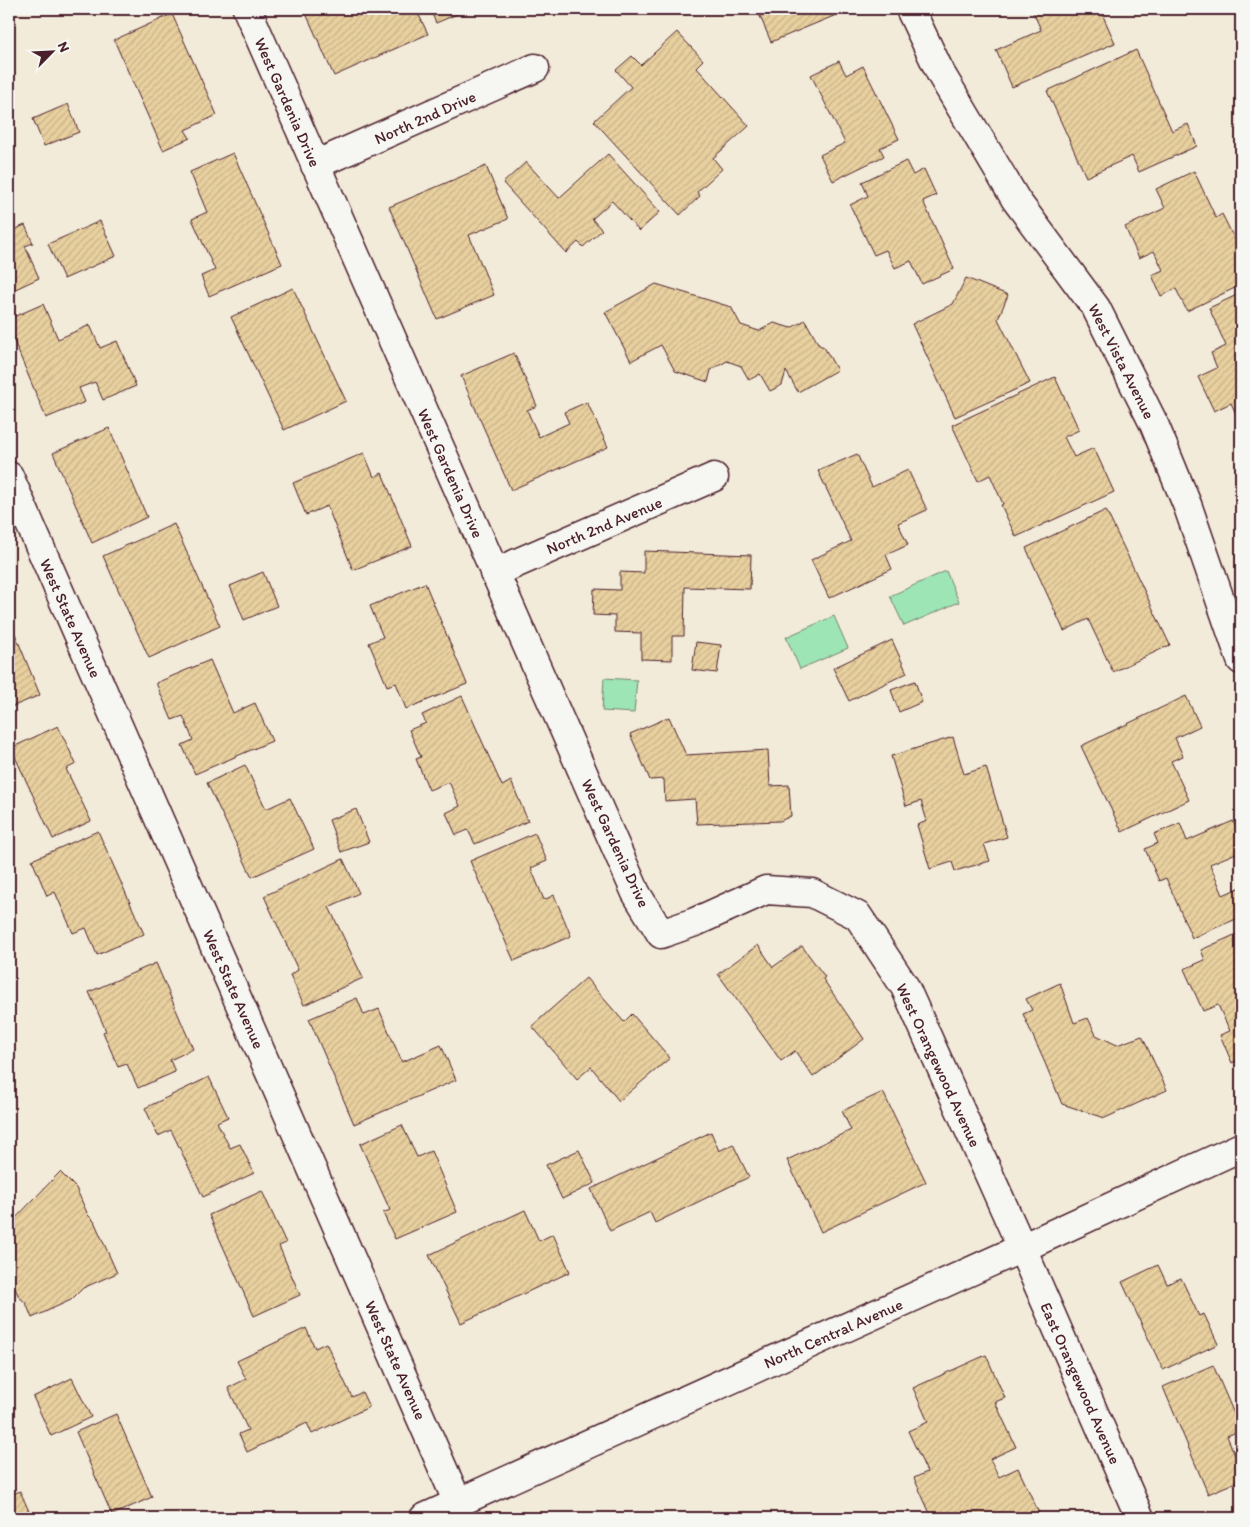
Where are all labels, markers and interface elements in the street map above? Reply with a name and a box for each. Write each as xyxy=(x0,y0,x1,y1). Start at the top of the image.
north arrow xyxy=(28,28,78,78)
street label: West Gardenia Drive xyxy=(251,35,325,170)
text: N xyxy=(54,39,73,55)
street label: North 2nd Drive xyxy=(372,87,479,148)
street label: West Vista Avenue xyxy=(1084,300,1159,422)
street label: West Gardenia Drive xyxy=(414,406,488,541)
street label: North 2nd Avenue xyxy=(543,492,665,558)
street label: West State Avenue xyxy=(36,556,105,681)
street label: West Gardenia Drive xyxy=(577,776,654,910)
street label: West State Avenue xyxy=(199,927,268,1052)
street label: West Orangewood Avenue xyxy=(892,980,985,1150)
street label: North Central Avenue xyxy=(761,1294,906,1373)
street label: West State Avenue xyxy=(361,1298,430,1423)
street label: East Orangewood Avenue xyxy=(1036,1299,1125,1467)

